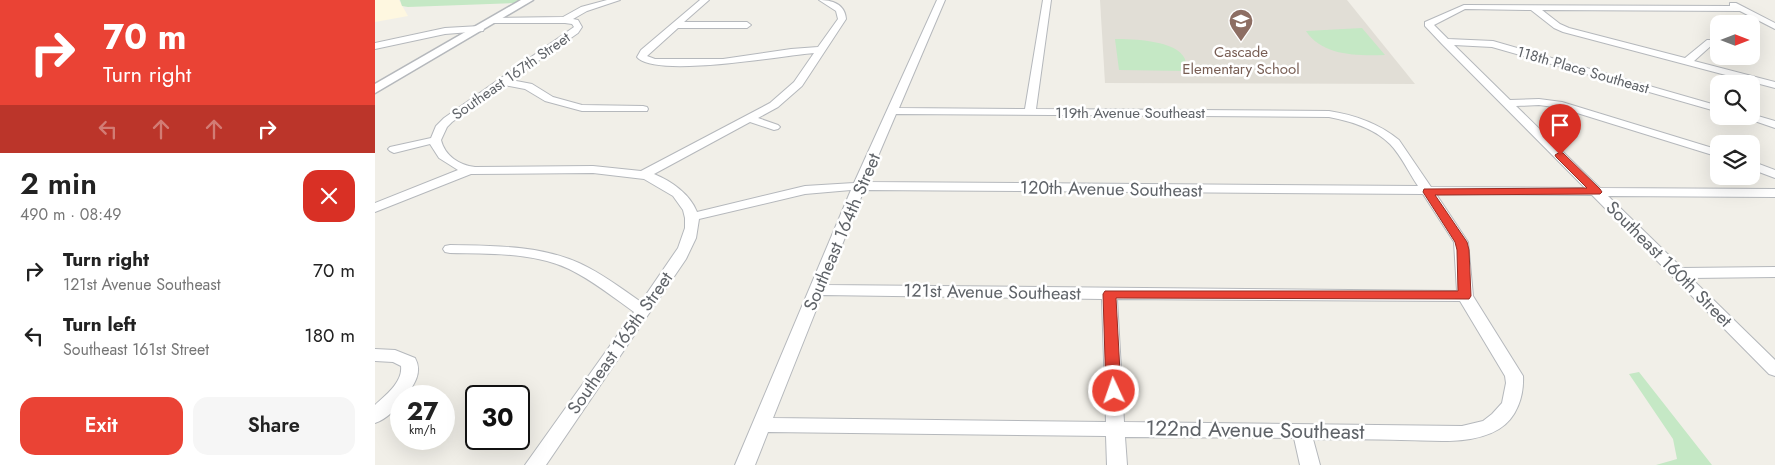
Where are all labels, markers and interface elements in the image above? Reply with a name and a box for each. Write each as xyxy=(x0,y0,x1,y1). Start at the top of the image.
school or university icon: Cascade Elementary School xyxy=(1228,8,1254,42)
text: 70 m xyxy=(103,12,186,62)
north arrow xyxy=(1710,15,1760,65)
map controls xyxy=(1710,15,1760,185)
icon: right xyxy=(20,20,85,85)
street label: Southeast 167th Street xyxy=(447,27,575,125)
place label: Cascade Elementary School xyxy=(1182,41,1300,80)
street label: 118th Place Southeast xyxy=(1514,41,1652,99)
text: Turn right xyxy=(103,58,191,90)
button: search xyxy=(1710,75,1760,125)
street label: 119th Avenue Southeast xyxy=(1055,102,1205,124)
pin xyxy=(1539,104,1581,155)
icon: arrive xyxy=(1546,111,1574,139)
icon: left xyxy=(94,115,122,143)
icon: ahead xyxy=(147,115,175,143)
icon: ahead xyxy=(200,115,228,143)
icon: right xyxy=(253,115,281,143)
button: layers xyxy=(1710,135,1760,185)
street label: Southeast 164th Street xyxy=(797,149,887,315)
text: 2 min xyxy=(20,162,97,205)
button: close xyxy=(303,170,355,222)
street label: 120th Avenue Southeast xyxy=(1020,174,1203,204)
street label: Southeast 160th Street xyxy=(1600,195,1738,333)
text: 490 m · 08:49 xyxy=(20,203,122,226)
text: Turn right xyxy=(63,246,149,273)
icon: right xyxy=(20,257,48,285)
text: 70 m xyxy=(313,257,355,284)
street label: Southeast 165th Street xyxy=(561,266,679,419)
text: 121st Avenue Southeast xyxy=(63,273,221,296)
street label: 121st Avenue Southeast xyxy=(903,277,1082,307)
text: Turn left xyxy=(63,311,136,338)
icon: left xyxy=(20,322,48,350)
text: 180 m xyxy=(304,322,355,349)
text: Southeast 161st Street xyxy=(63,338,209,361)
position arrow xyxy=(1087,364,1139,416)
speed limit sign: 30 xyxy=(465,385,530,450)
text: 27 xyxy=(407,393,438,429)
button: Exit xyxy=(20,397,183,455)
button: Share xyxy=(193,397,355,455)
street label: 122nd Avenue Southeast xyxy=(1145,413,1365,447)
text: km/h xyxy=(409,421,436,439)

